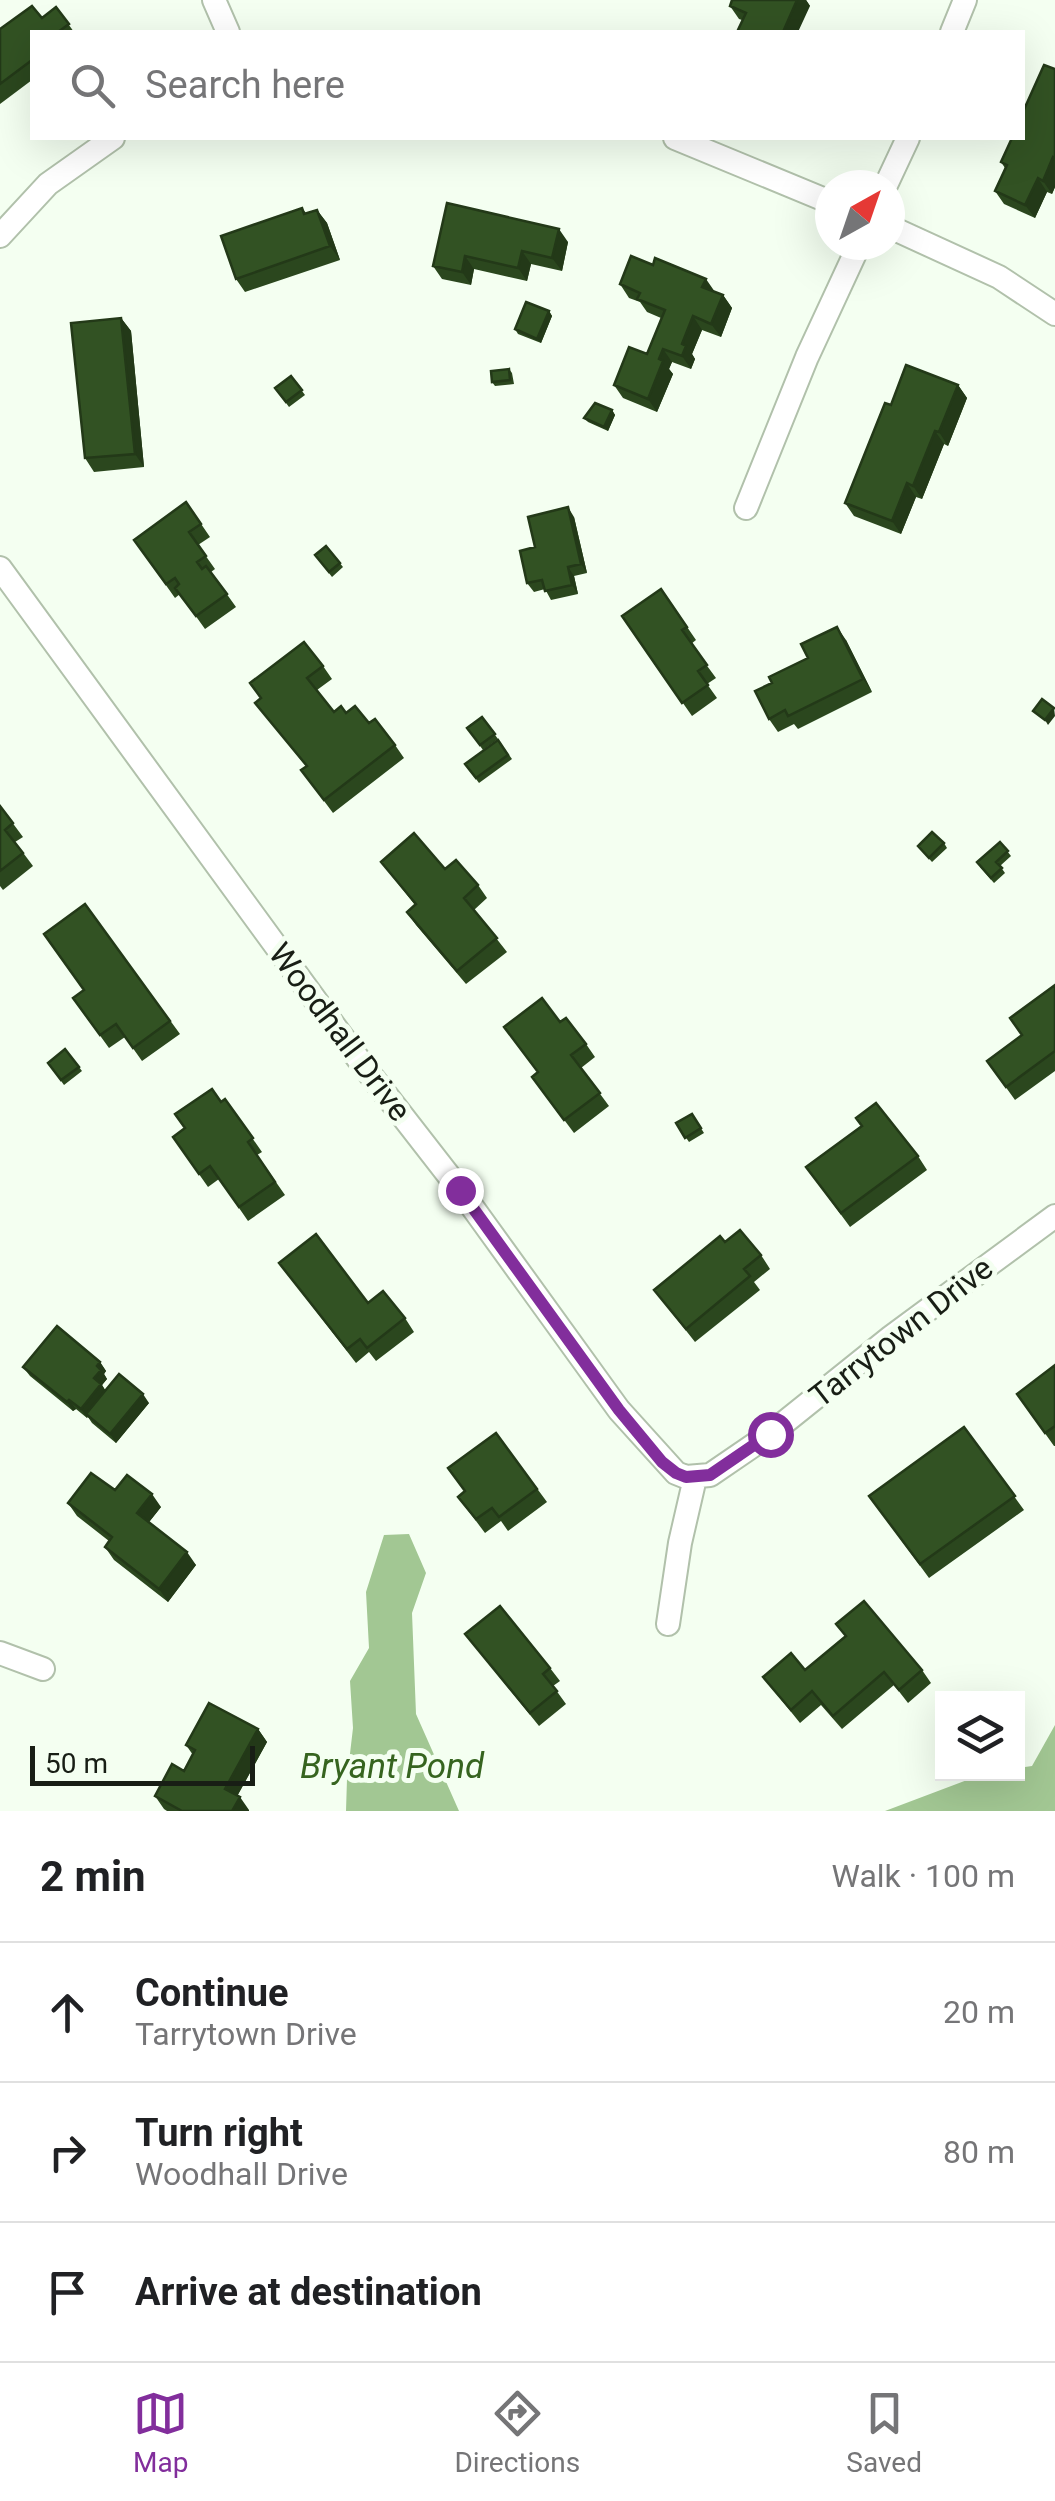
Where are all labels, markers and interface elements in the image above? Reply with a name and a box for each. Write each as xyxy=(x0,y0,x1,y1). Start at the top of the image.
search box xyxy=(30,30,1025,140)
icon: search xyxy=(65,58,120,113)
text: Search here xyxy=(145,63,345,107)
north arrow xyxy=(815,170,905,260)
street label: Woodhall Drive xyxy=(261,936,419,1128)
route end xyxy=(438,1168,484,1214)
street label: Tarrytown Drive xyxy=(802,1249,1000,1415)
route start xyxy=(748,1412,794,1458)
map controls xyxy=(935,1691,1025,1781)
button: layers xyxy=(935,1691,1025,1781)
scale bar xyxy=(30,1741,255,1786)
water label: Bryant Pond xyxy=(300,1746,485,1787)
text: 50 m xyxy=(45,1747,108,1780)
text: 2 min xyxy=(40,1852,146,1901)
text: Walk · 100 m xyxy=(832,1857,1015,1895)
text: Continue xyxy=(135,1971,289,2015)
icon: ahead xyxy=(40,1985,95,2040)
text: 20 m xyxy=(943,1993,1015,2031)
text: Tarrytown Drive xyxy=(135,2015,357,2053)
text: Turn right xyxy=(135,2111,303,2155)
icon: right xyxy=(40,2125,95,2180)
text: 80 m xyxy=(943,2133,1015,2171)
text: Woodhall Drive xyxy=(135,2155,348,2193)
icon: arrive xyxy=(40,2265,95,2320)
text: Arrive at destination xyxy=(135,2270,482,2314)
tab: Map xyxy=(133,2386,188,2479)
tab: Directions xyxy=(454,2386,580,2479)
tab: Saved xyxy=(846,2386,922,2479)

